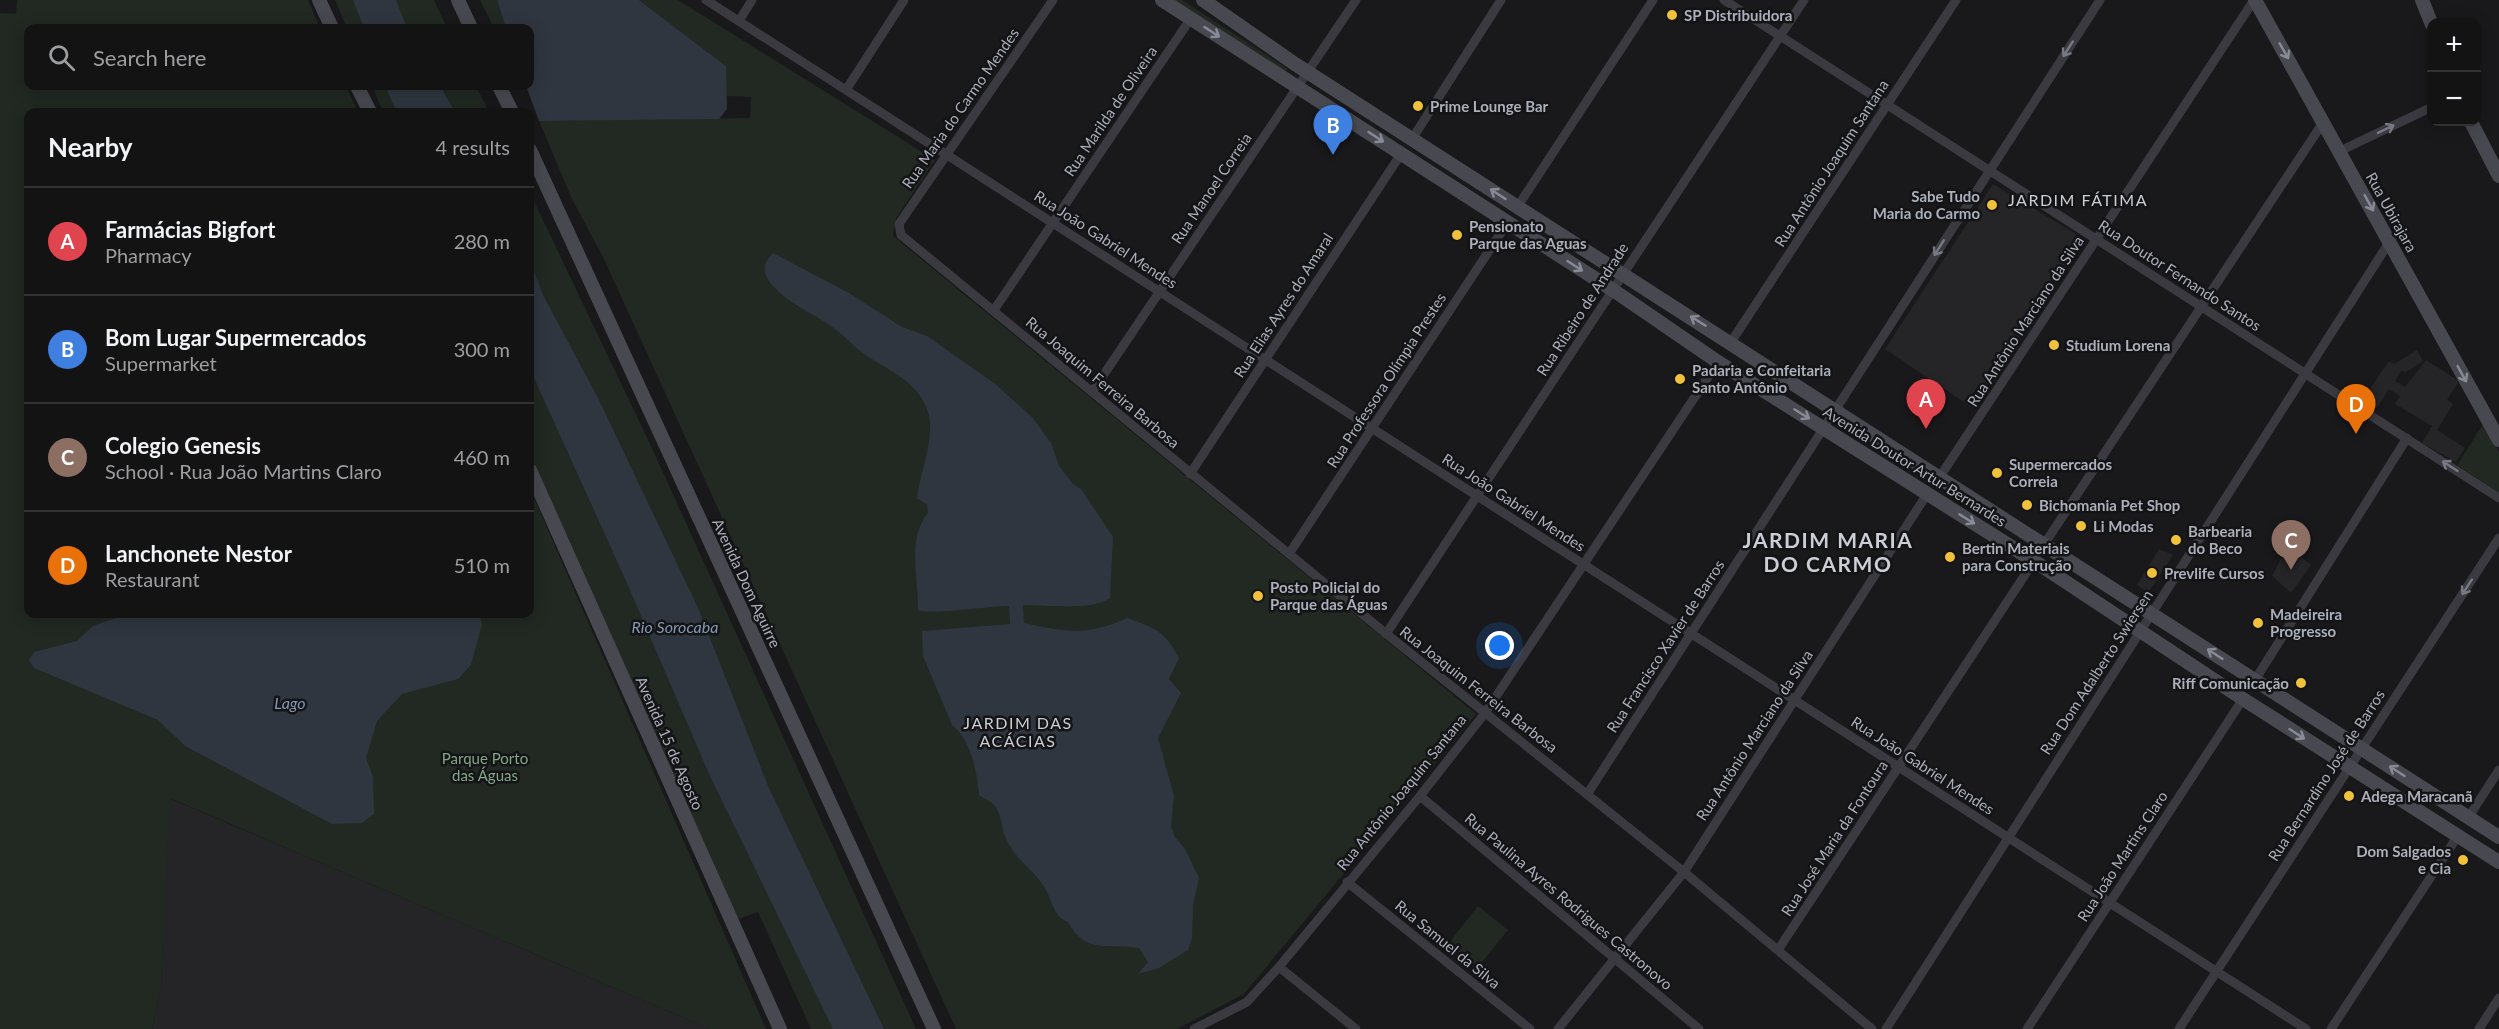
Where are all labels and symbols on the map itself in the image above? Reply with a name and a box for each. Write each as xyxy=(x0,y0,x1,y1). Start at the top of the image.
place label: SP Distribuidora xyxy=(1684,6,1792,24)
marker: SP Distribuidora xyxy=(1665,8,1679,22)
street label: Rua Maria do Carmo Mendes xyxy=(898,24,1022,192)
one-way arrow xyxy=(1203,25,1220,38)
one-way arrow xyxy=(2061,40,2073,57)
street label: Rua Marilda de Oliveira xyxy=(1060,42,1160,180)
one-way arrow xyxy=(2278,42,2290,59)
street label: Rua Antônio Joaquim Santana xyxy=(1770,76,1892,250)
place label: Prime Lounge Bar xyxy=(1430,97,1549,115)
marker: Prime Lounge Bar xyxy=(1411,99,1425,113)
pin: B xyxy=(1314,106,1352,155)
one-way arrow xyxy=(2377,123,2395,135)
street label: Rua Manoel Correia xyxy=(1167,129,1255,247)
one-way arrow xyxy=(1367,131,1384,144)
street label: Rua Ubirajara xyxy=(2363,169,2421,255)
street label: Rua João Gabriel Mendes xyxy=(1031,186,1181,292)
one-way arrow xyxy=(1490,187,1507,200)
place label: Sabe Tudo Maria do Carmo xyxy=(1873,187,1980,222)
district label: JARDIM FÁTIMA xyxy=(2008,190,2148,209)
one-way arrow xyxy=(2364,193,2375,211)
marker: Sabe Tudo Maria do Carmo xyxy=(1985,198,1999,212)
street label: Rua Doutor Fernando Santos xyxy=(2095,216,2265,334)
place label: Pensionato Parque das Aguas xyxy=(1469,217,1587,252)
marker: Pensionato Parque das Aguas xyxy=(1450,228,1464,242)
street label: Rua Elias Ayres do Amaral xyxy=(1229,229,1337,381)
street label: Rua Antônio Marciano da Silva xyxy=(1963,232,2087,410)
street label: Rua Ribeiro de Andrade xyxy=(1532,239,1632,379)
one-way arrow xyxy=(1933,239,1945,256)
one-way arrow xyxy=(1566,260,1583,272)
street label: Rua Professora Olímpia Prestes xyxy=(1323,289,1449,471)
street label: Rua Joaquim Ferreira Barbosa xyxy=(1023,313,1183,451)
one-way arrow xyxy=(1690,315,1707,327)
place label: Studium Lorena xyxy=(2066,336,2170,354)
marker: Studium Lorena xyxy=(2047,338,2061,352)
place label: Padaria e Confeitaria Santo Antônio xyxy=(1692,361,1831,396)
one-way arrow xyxy=(2457,364,2468,382)
marker: Padaria e Confeitaria Santo Antônio xyxy=(1673,372,1687,386)
pin: A xyxy=(1906,380,1946,429)
pin: D xyxy=(2336,384,2376,434)
street label: Avenida Doutor Artur Bernardes xyxy=(1820,402,2010,530)
one-way arrow xyxy=(1793,409,1810,421)
street label: Rua João Gabriel Mendes xyxy=(1439,449,1589,555)
place label: Supermercados Correia xyxy=(2009,455,2113,490)
one-way arrow xyxy=(2442,460,2459,472)
marker: Supermercados Correia xyxy=(1990,466,2004,480)
place label: Bichomania Pet Shop xyxy=(2039,496,2180,514)
marker: Bichomania Pet Shop xyxy=(2020,498,2034,512)
one-way arrow xyxy=(1958,513,1975,525)
street label: Avenida Dom Aguirre xyxy=(709,515,785,651)
place label: Li Modas xyxy=(2093,517,2154,535)
marker: Li Modas xyxy=(2074,519,2088,533)
pin: C xyxy=(2272,520,2310,570)
place label: Barbearia do Beco xyxy=(2188,522,2252,557)
district label: JARDIM MARIA DO CARMO xyxy=(1743,527,1913,576)
marker: Barbearia do Beco xyxy=(2169,533,2183,547)
place label: Bertin Materiais para Construção xyxy=(1962,539,2072,574)
marker: Bertin Materiais para Construção xyxy=(1943,550,1957,564)
street label: Rua Francisco Xavier de Barros xyxy=(1602,556,1728,736)
place label: Prevlife Cursos xyxy=(2164,564,2265,582)
marker: Prevlife Cursos xyxy=(2145,566,2159,580)
place label: Posto Policial do Parque das Águas xyxy=(1270,578,1388,613)
one-way arrow xyxy=(2461,578,2473,595)
street label: Rua Dom Adalberto Swiersen xyxy=(2036,586,2156,758)
marker: Posto Policial do Parque das Águas xyxy=(1251,589,1265,603)
place label: Madeireira Progresso xyxy=(2270,605,2342,640)
marker: Madeireira Progresso xyxy=(2251,616,2265,630)
water label: Rio Sorocaba xyxy=(632,617,718,636)
street label: Rua Joaquim Ferreira Barbosa xyxy=(1397,622,1561,756)
your location xyxy=(1485,631,1514,660)
street label: Rua Antônio Marciano da Silva xyxy=(1692,646,1816,824)
one-way arrow xyxy=(2207,648,2224,660)
street label: Avenida 15 de Agosto xyxy=(632,673,708,813)
place label: Riff Comunicação xyxy=(2172,674,2289,692)
marker: Riff Comunicação xyxy=(2294,676,2308,690)
street label: Rua Bernardino José de Barros xyxy=(2264,686,2388,864)
water label: Lago xyxy=(274,693,306,712)
street label: Rua Antônio Joaquim Santana xyxy=(1333,710,1469,874)
street label: Rua João Gabriel Mendes xyxy=(1848,712,1998,818)
district label: JARDIM DAS ACÁCIAS xyxy=(963,713,1073,750)
one-way arrow xyxy=(2288,729,2305,741)
park label: Parque Porto das Águas xyxy=(442,749,528,784)
street label: Rua José Maria da Fontoura xyxy=(1777,757,1891,919)
one-way arrow xyxy=(2388,765,2405,778)
street label: Rua João Martins Claro xyxy=(2073,787,2171,925)
place label: Adega Maracanã xyxy=(2360,787,2473,805)
marker: Adega Maracanã xyxy=(2342,789,2356,803)
street label: Rua Paulina Ayres Rodrigues Castronovo xyxy=(1462,809,1676,993)
place label: Dom Salgados e Cia xyxy=(2356,842,2451,877)
marker: Dom Salgados e Cia xyxy=(2456,853,2470,867)
street label: Rua Samuel da Silva xyxy=(1392,896,1504,992)

